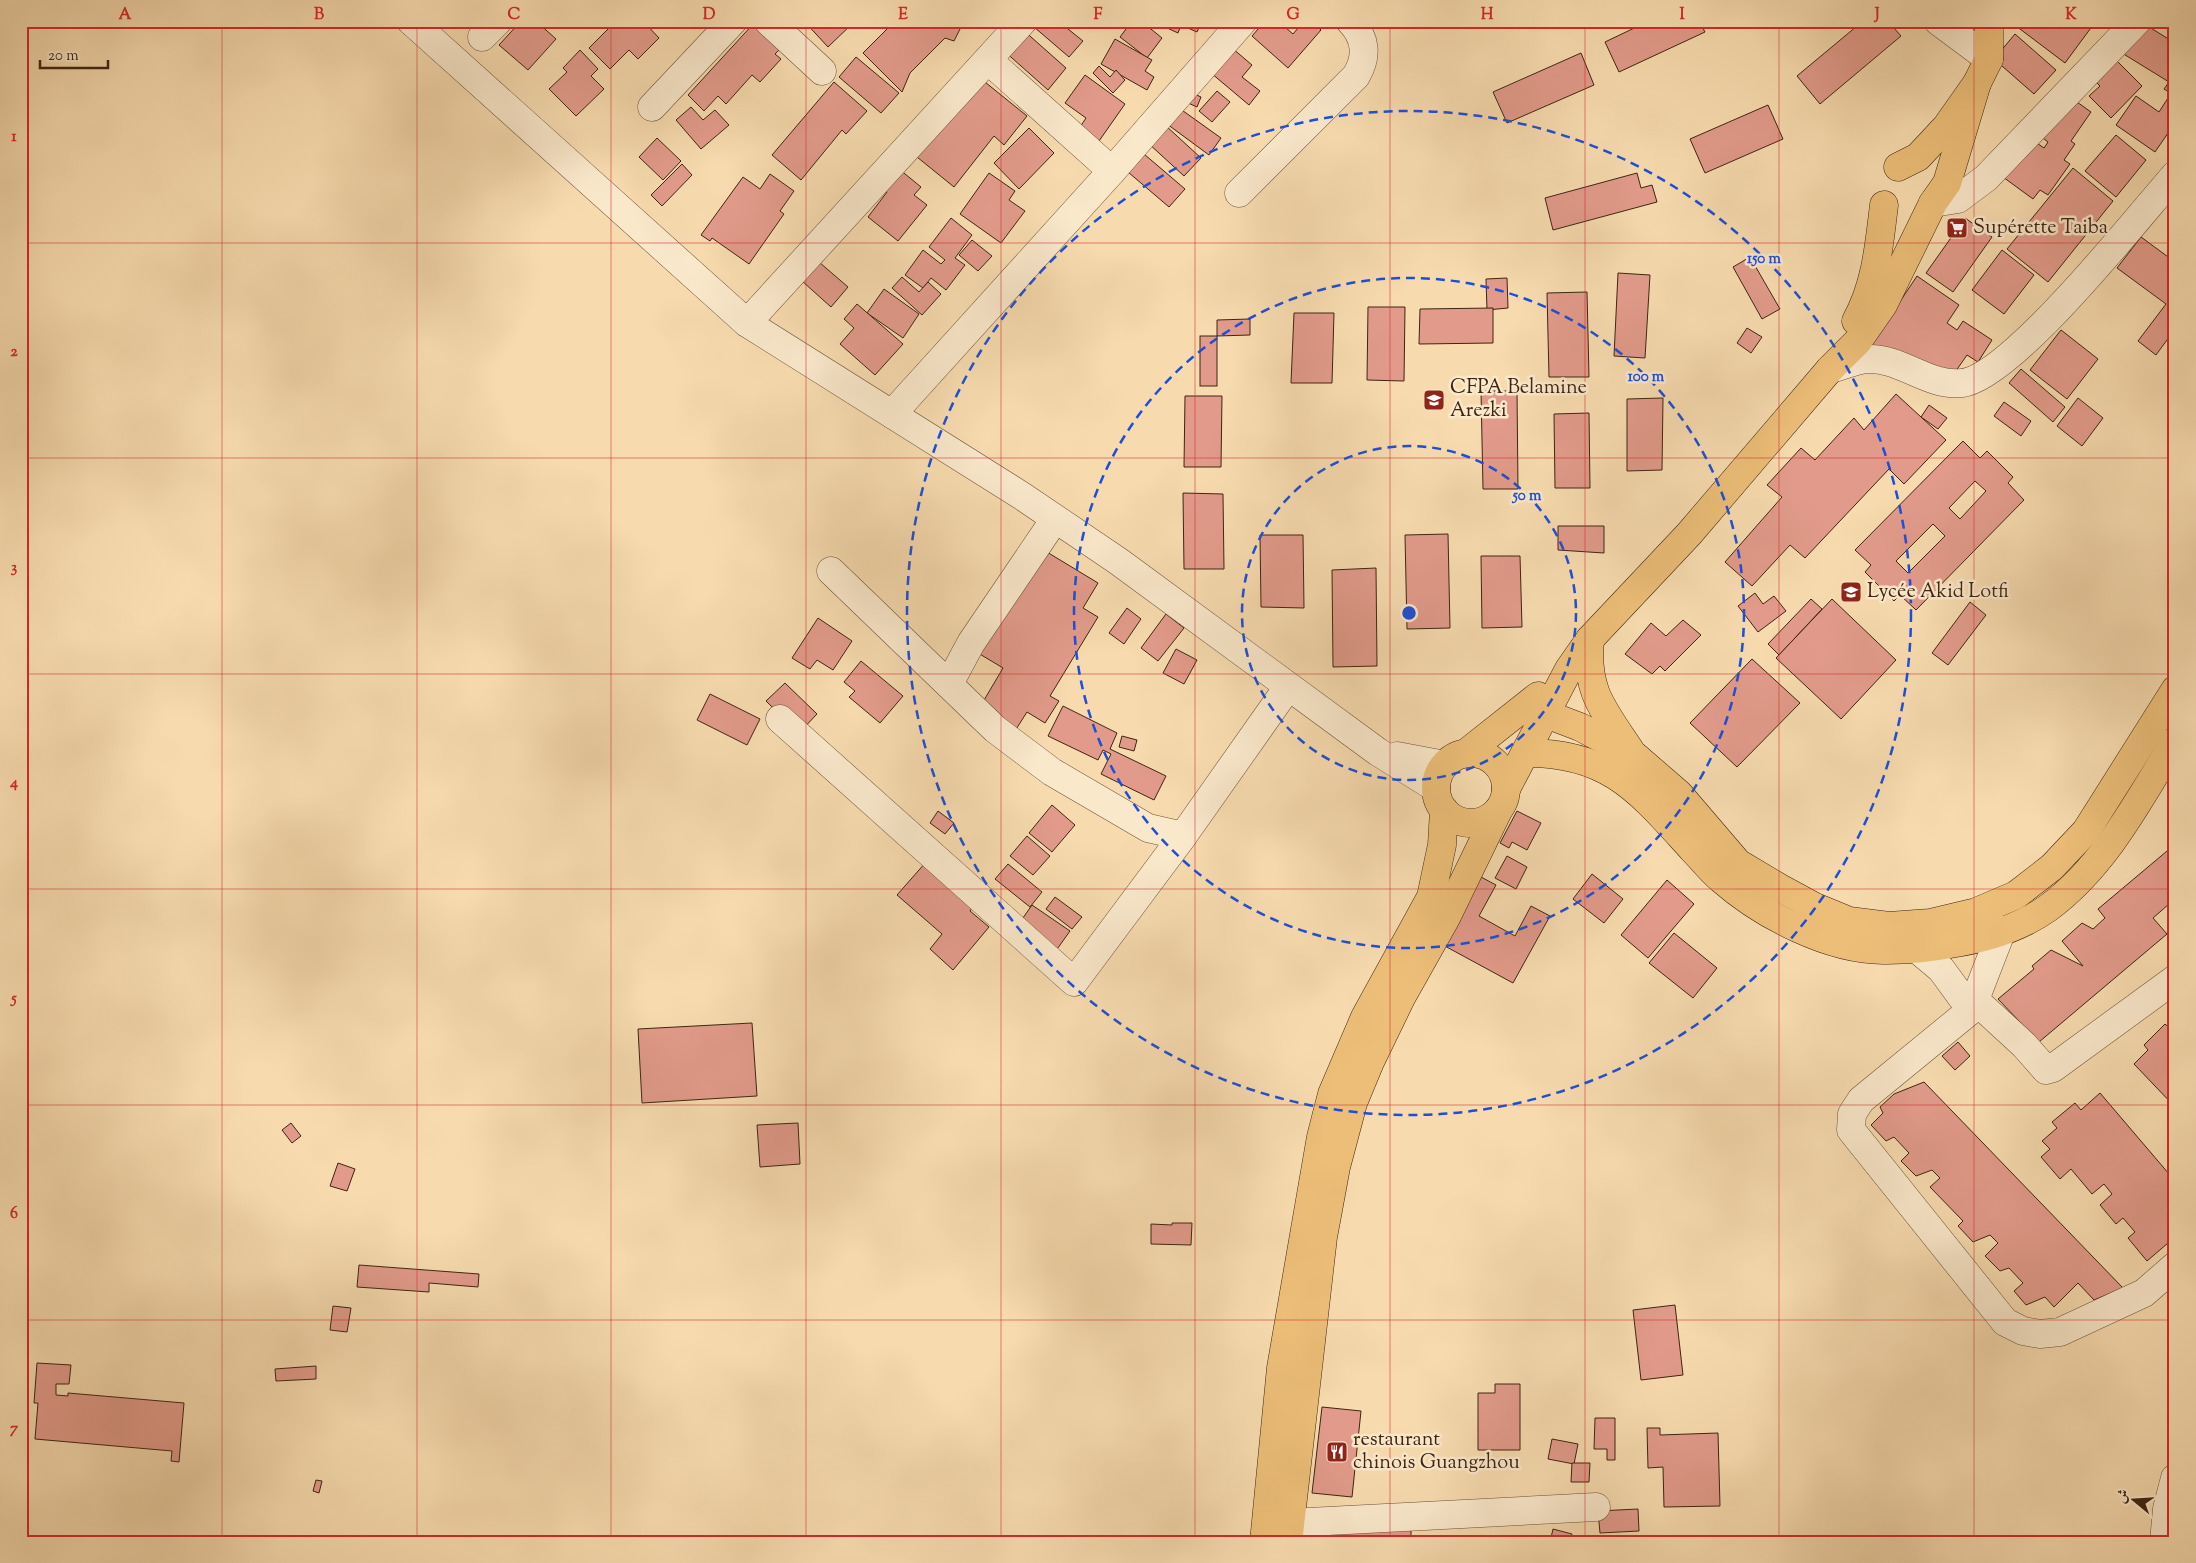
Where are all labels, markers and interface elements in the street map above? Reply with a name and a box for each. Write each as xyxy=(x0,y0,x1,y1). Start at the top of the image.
text: A xyxy=(119,4,132,27)
text: B xyxy=(314,4,324,27)
text: C xyxy=(508,4,521,27)
text: D xyxy=(703,4,716,27)
text: E xyxy=(898,4,908,27)
text: F xyxy=(1094,4,1103,27)
text: G xyxy=(1286,4,1300,27)
text: H xyxy=(1481,4,1494,27)
text: I xyxy=(1679,4,1685,27)
text: J xyxy=(1873,4,1880,27)
text: K xyxy=(2065,4,2077,27)
scale bar xyxy=(40,38,108,70)
text: 20 m xyxy=(48,46,79,67)
text: 1 xyxy=(11,126,17,149)
place label: Supérette Taiba xyxy=(1973,214,2108,243)
supermarket icon: Supérette Taiba xyxy=(1945,216,1969,240)
text: 150 m xyxy=(1747,249,1781,270)
text: 2 xyxy=(10,341,18,364)
text: 100 m xyxy=(1628,367,1665,388)
place label: CFPA Belamine Arezki xyxy=(1450,374,1587,426)
school or university icon: CFPA Belamine Arezki xyxy=(1422,388,1446,412)
text: 50 m xyxy=(1512,486,1542,507)
text: 3 xyxy=(11,557,18,580)
place label: Lycée Akid Lotfi xyxy=(1867,578,2009,607)
school or university icon: Lycée Akid Lotfi xyxy=(1839,580,1863,604)
centre of rings xyxy=(1400,604,1418,622)
text: 4 xyxy=(9,772,18,795)
text: 5 xyxy=(9,988,17,1011)
text: 6 xyxy=(10,1203,18,1226)
text: 7 xyxy=(10,1418,19,1441)
place label: restaurant chinois Guangzhou xyxy=(1353,1426,1520,1478)
restaurant icon: restaurant chinois Guangzhou xyxy=(1325,1440,1349,1464)
north arrow xyxy=(2108,1476,2158,1526)
text: ش xyxy=(2112,1487,2135,1506)

